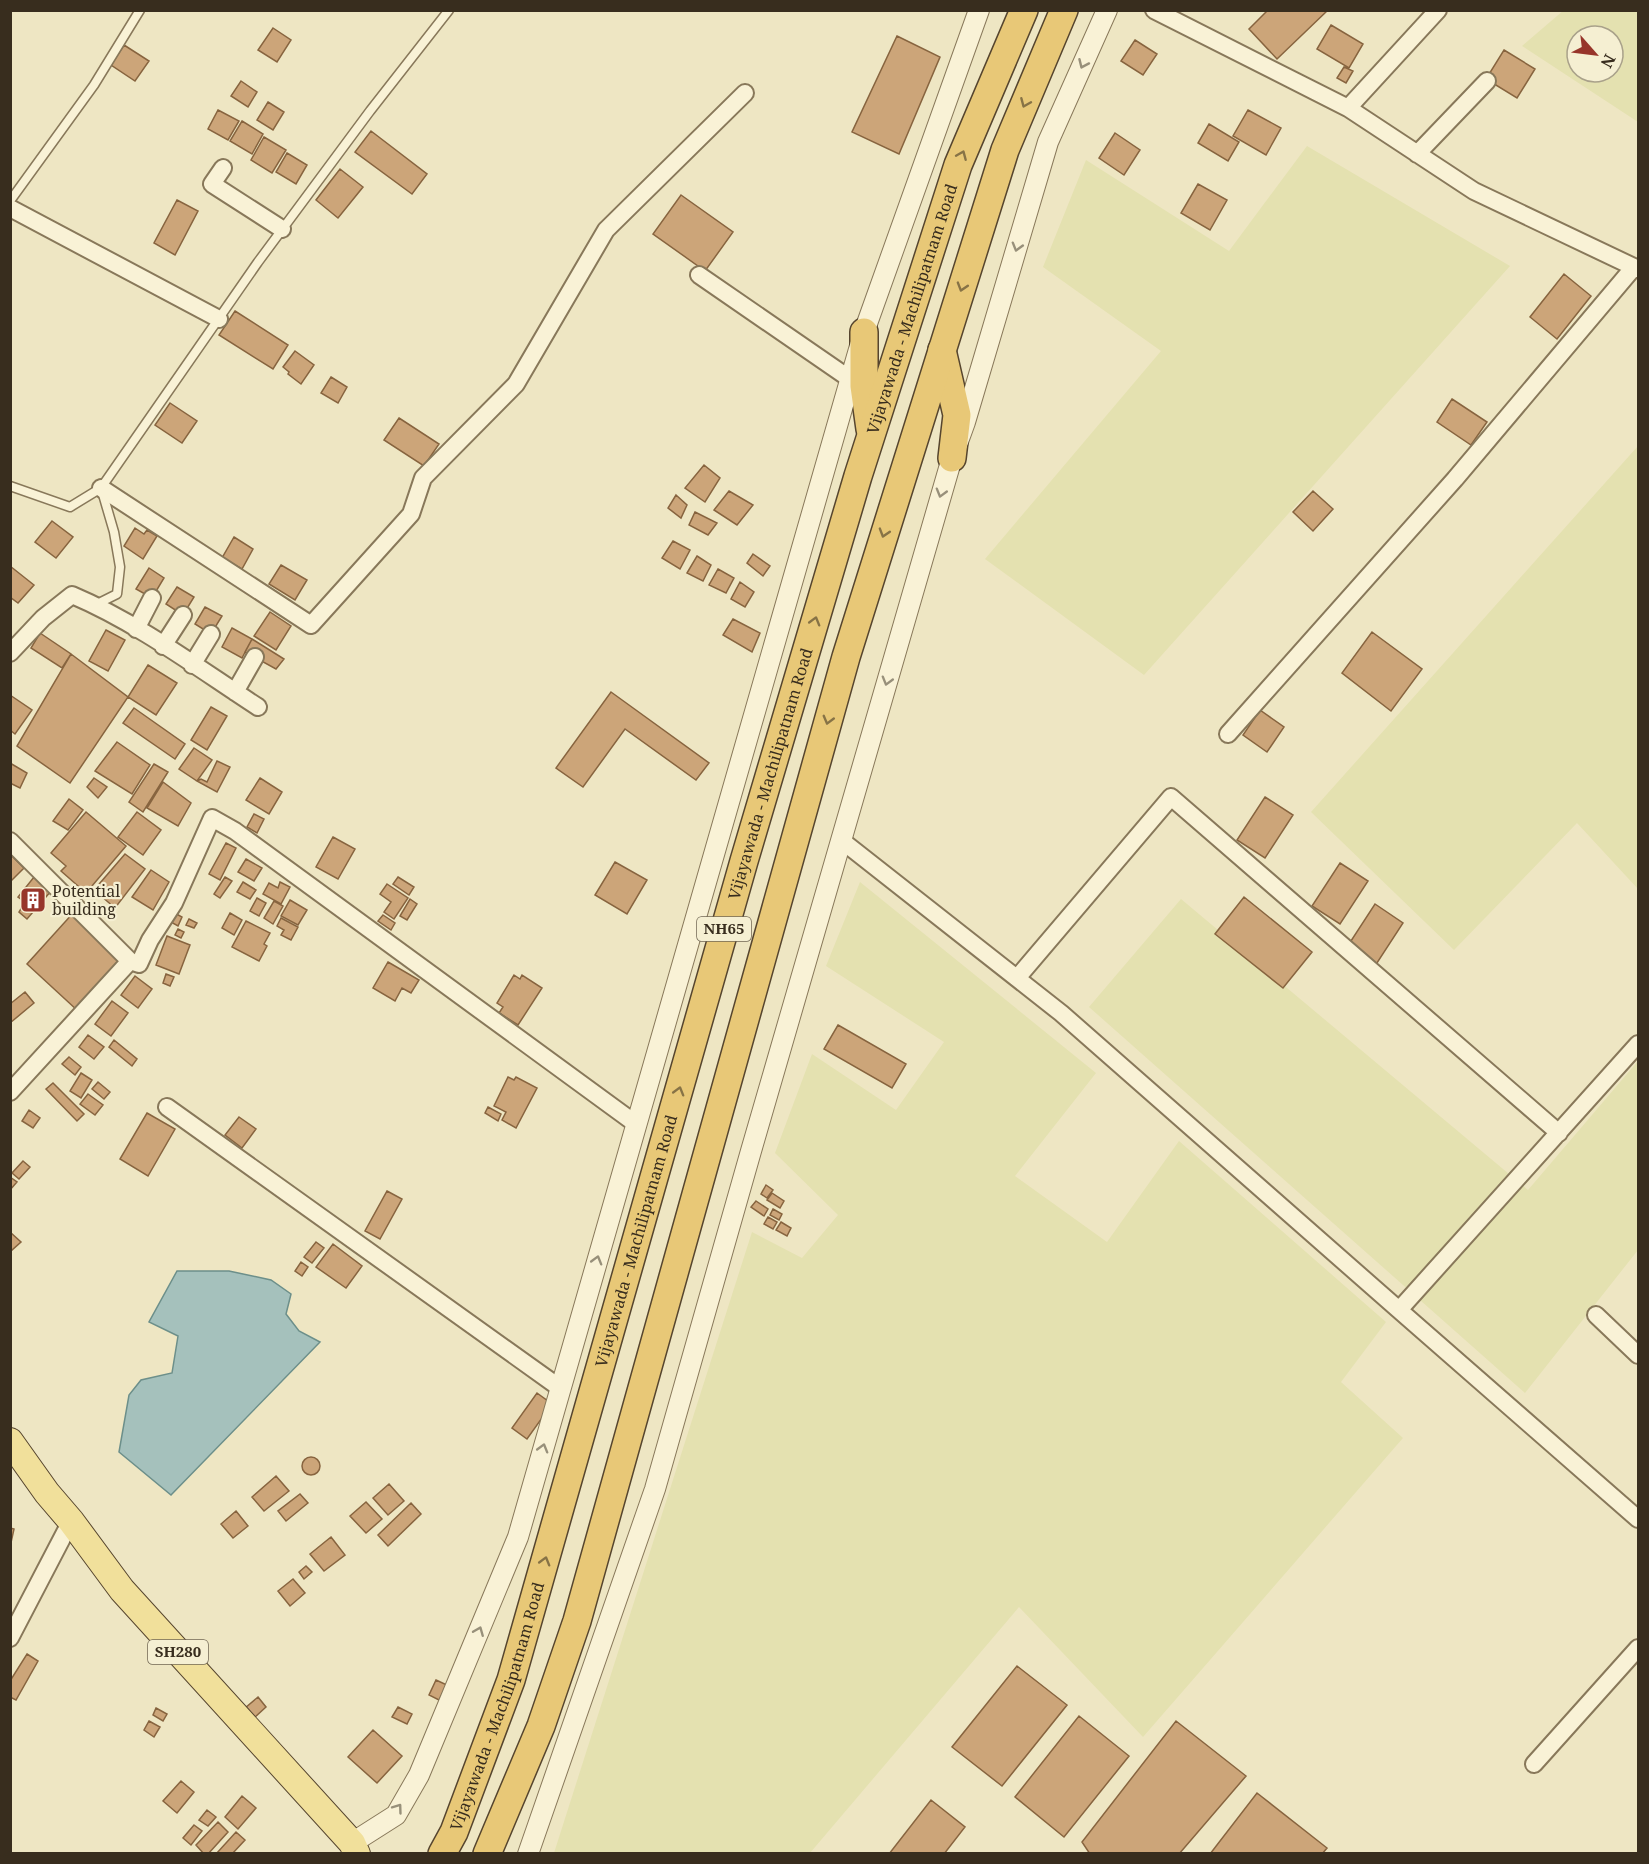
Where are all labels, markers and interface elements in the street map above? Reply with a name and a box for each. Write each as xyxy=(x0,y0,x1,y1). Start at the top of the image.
north arrow xyxy=(1565,24,1625,84)
text: N xyxy=(1595,50,1621,72)
one-way arrow xyxy=(1079,57,1091,68)
one-way arrow xyxy=(1020,97,1032,108)
one-way arrow xyxy=(955,150,967,161)
street label: Vijayawada - Machilipatnam Road xyxy=(861,181,962,437)
one-way arrow xyxy=(1012,241,1024,252)
one-way arrow xyxy=(956,281,969,292)
one-way arrow xyxy=(936,487,948,498)
one-way arrow xyxy=(879,527,892,538)
one-way arrow xyxy=(808,616,820,627)
street label: Vijayawada - Machilipatnam Road xyxy=(723,645,818,902)
one-way arrow xyxy=(882,676,895,686)
one-way arrow xyxy=(823,715,836,725)
place label: Potential building xyxy=(52,880,120,920)
building icon: Potential building xyxy=(18,885,48,915)
road number: NH65 xyxy=(697,917,751,941)
one-way arrow xyxy=(672,1086,684,1097)
street label: Vijayawada - Machilipatnam Road xyxy=(590,1112,682,1370)
one-way arrow xyxy=(590,1255,602,1266)
one-way arrow xyxy=(536,1443,548,1453)
one-way arrow xyxy=(538,1556,550,1567)
street label: Vijayawada - Machilipatnam Road xyxy=(444,1579,549,1834)
one-way arrow xyxy=(472,1627,484,1638)
road number: SH280 xyxy=(148,1640,208,1664)
one-way arrow xyxy=(391,1804,402,1815)

